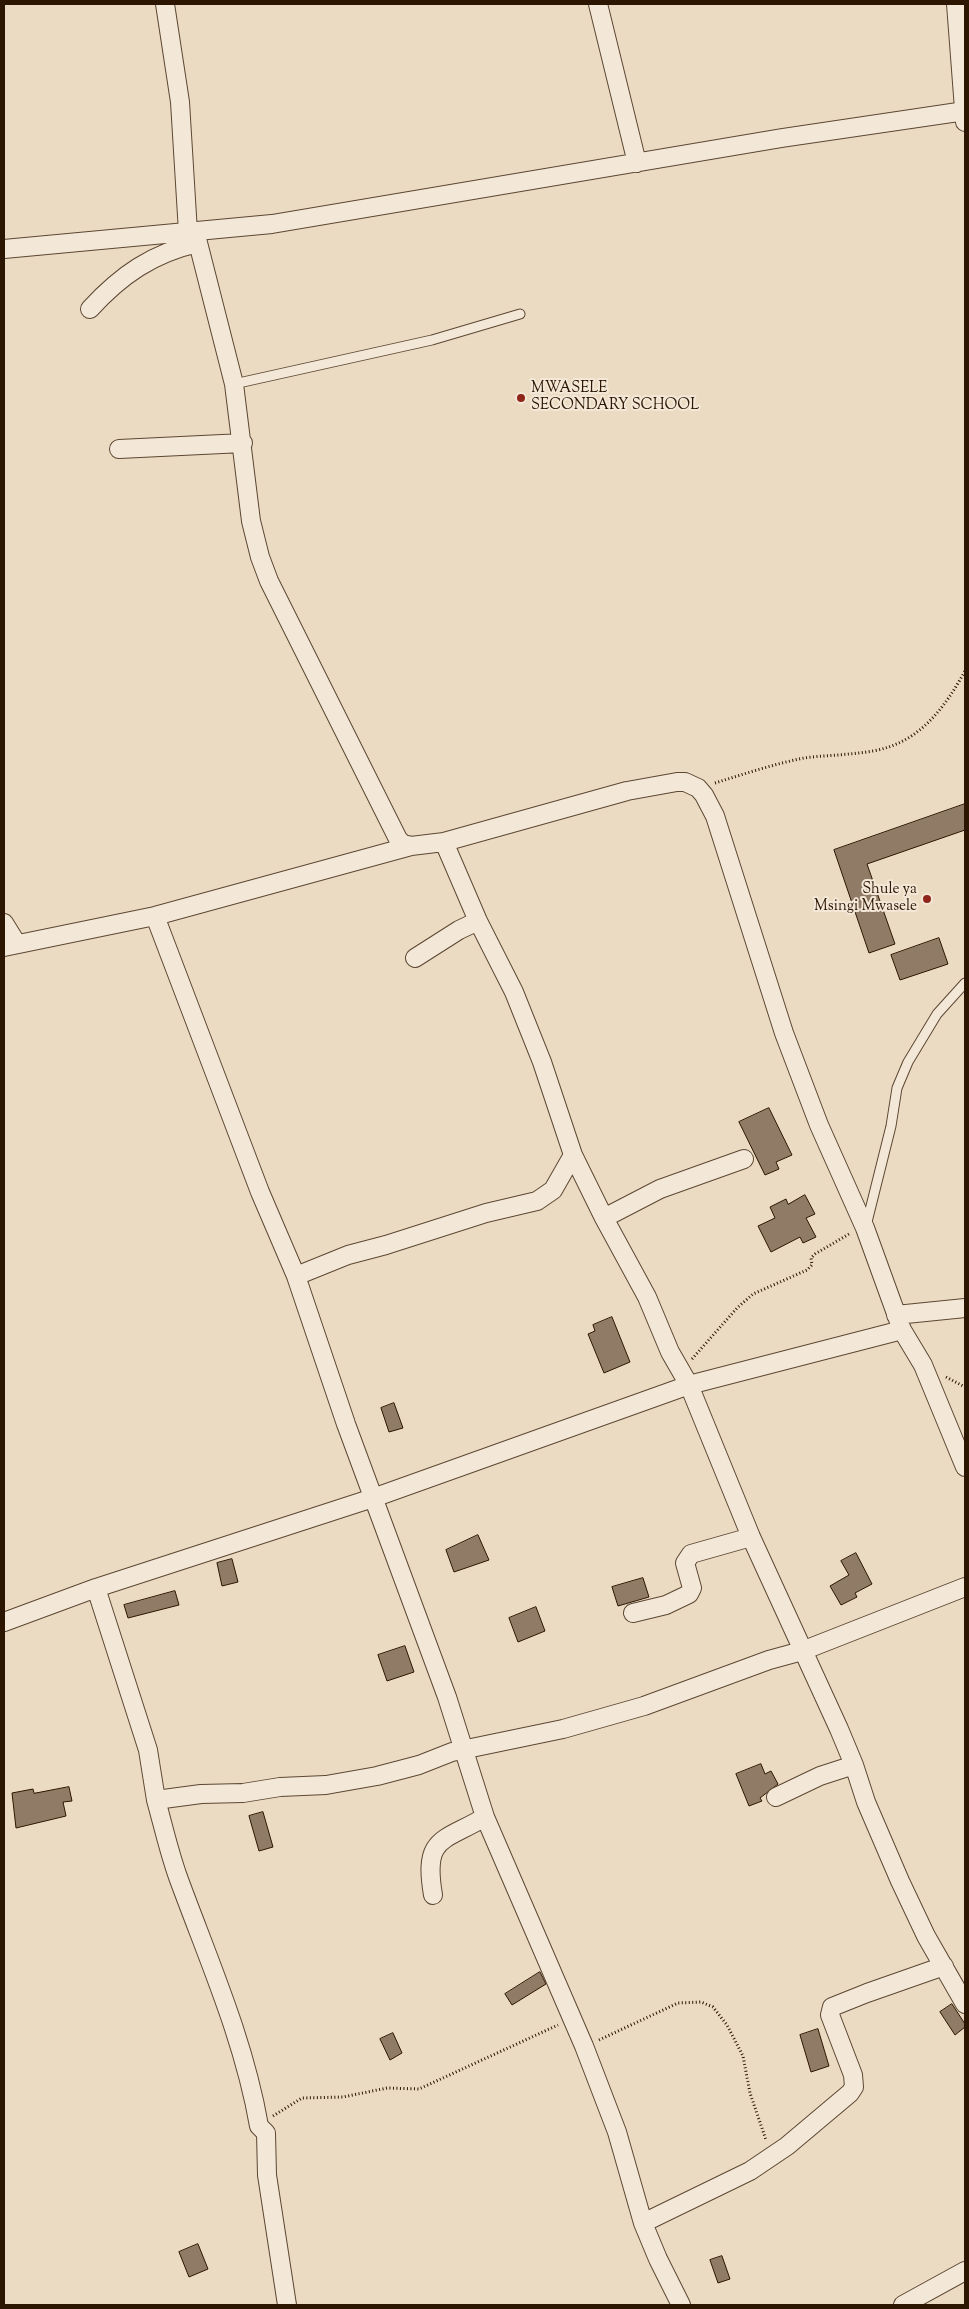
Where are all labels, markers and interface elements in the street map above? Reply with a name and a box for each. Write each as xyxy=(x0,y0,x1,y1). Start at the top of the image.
place label: MWASELE SECONDARY SCHOOL xyxy=(531,380,699,415)
marker: MWASELE SECONDARY SCHOOL xyxy=(515,392,527,404)
place label: Shule ya Msingi Mwasele xyxy=(814,881,917,916)
marker: Shule ya Msingi Mwasele xyxy=(921,893,933,905)

